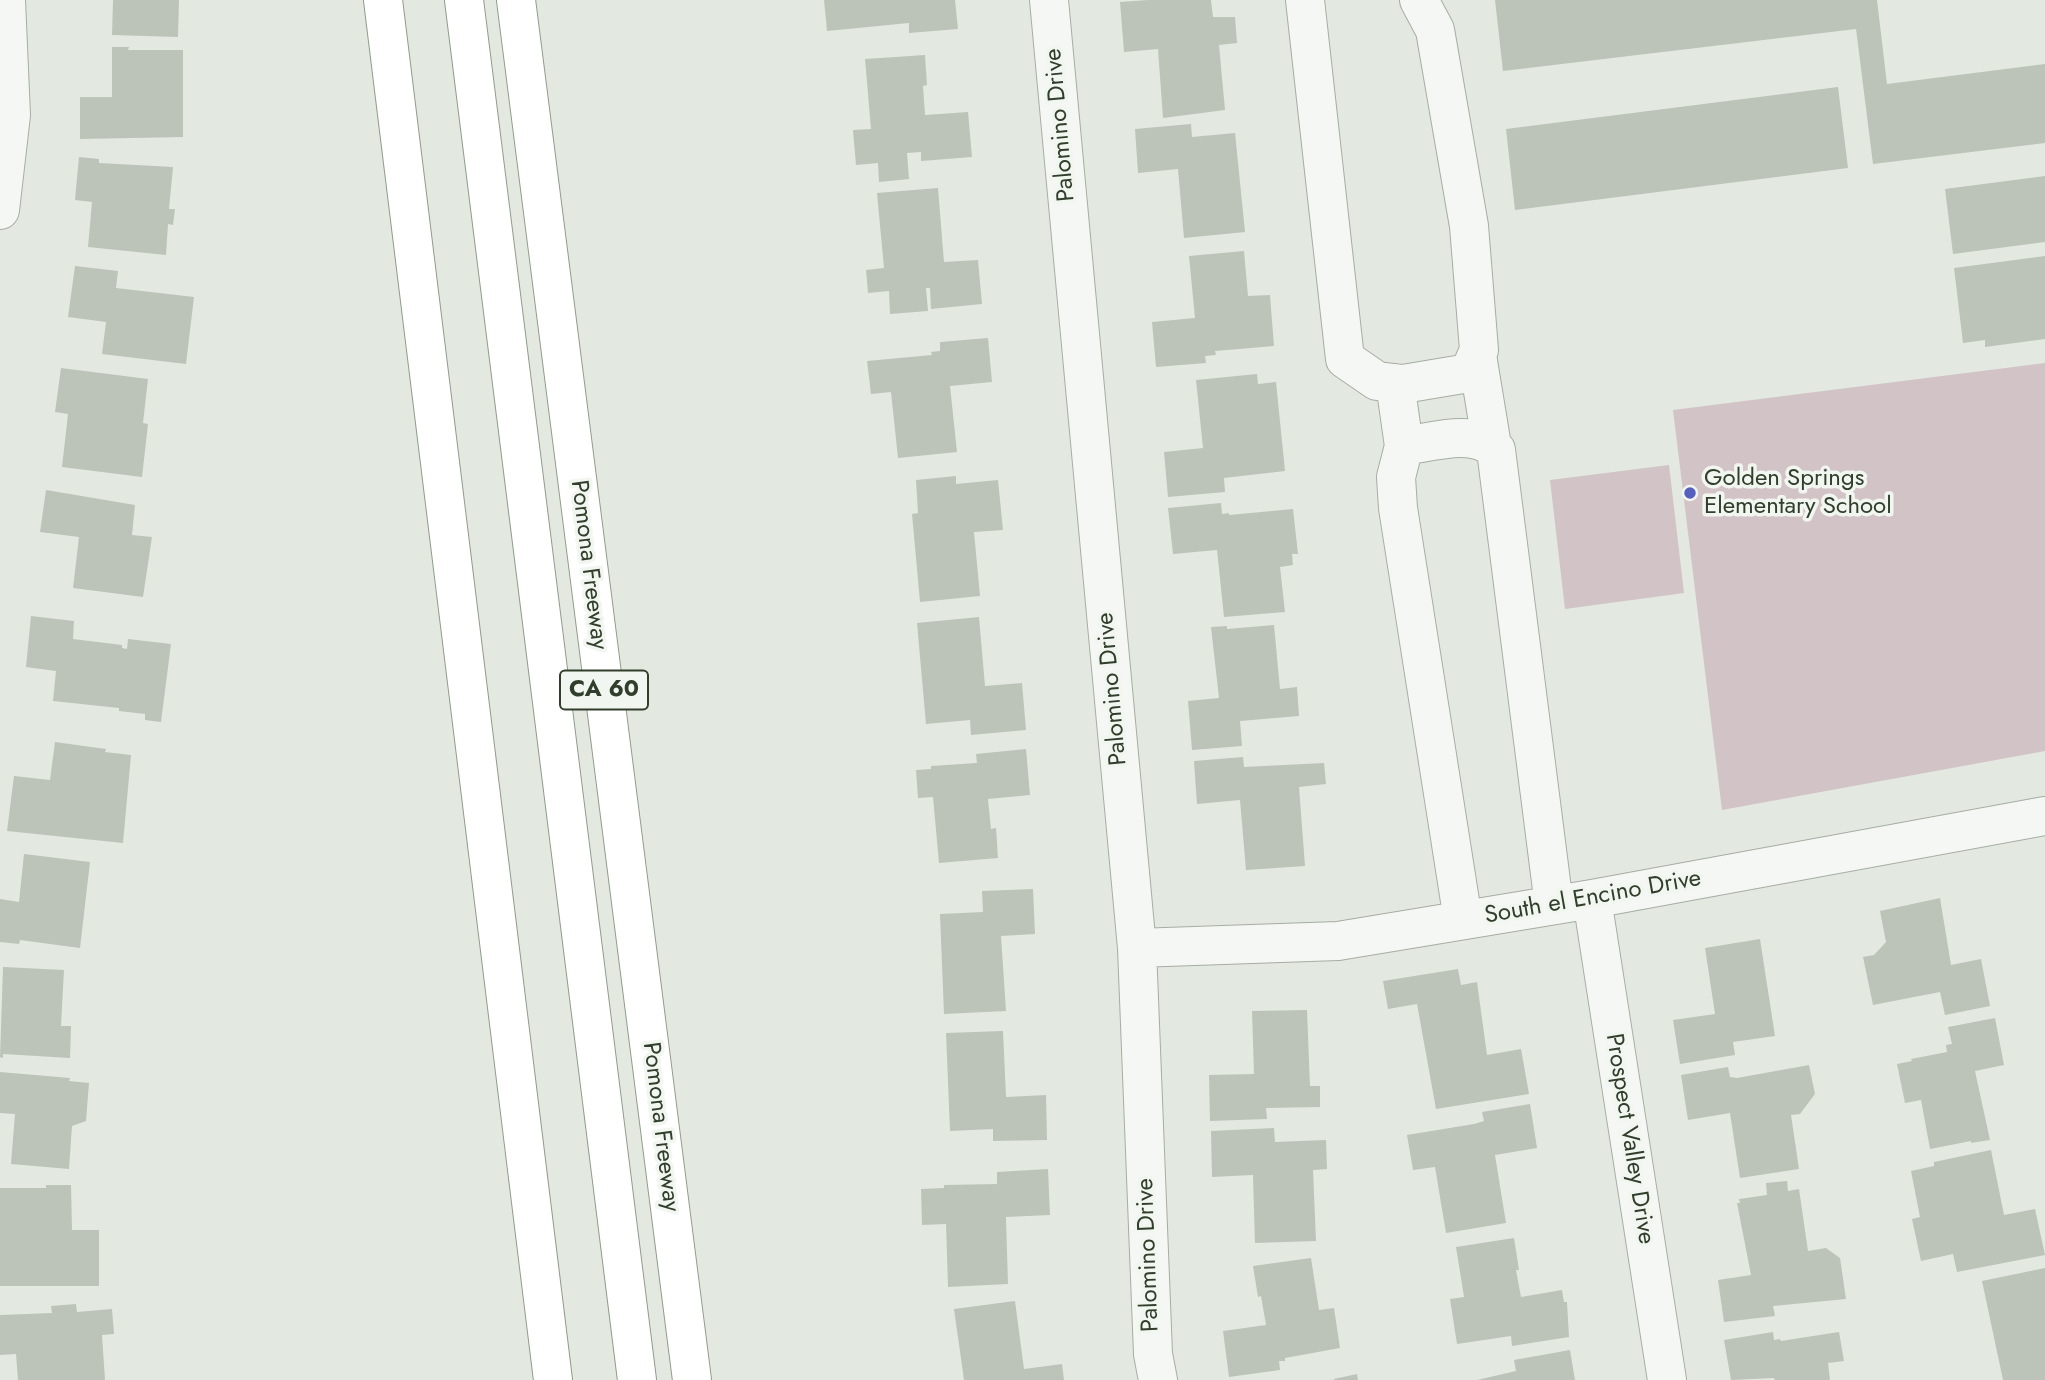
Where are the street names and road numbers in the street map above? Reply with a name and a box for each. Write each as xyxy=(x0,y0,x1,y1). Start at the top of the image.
street label: Palomino Drive xyxy=(1040,47,1082,203)
street label: Pomona Freeway xyxy=(563,479,613,651)
street label: Palomino Drive xyxy=(1092,611,1134,767)
road number: CA 60 xyxy=(560,670,648,710)
street label: South el Encino Drive xyxy=(1483,865,1703,931)
street label: Prospect Valley Drive xyxy=(1598,1032,1660,1246)
street label: Pomona Freeway xyxy=(635,1041,685,1213)
street label: Palomino Drive xyxy=(1132,1178,1166,1332)

